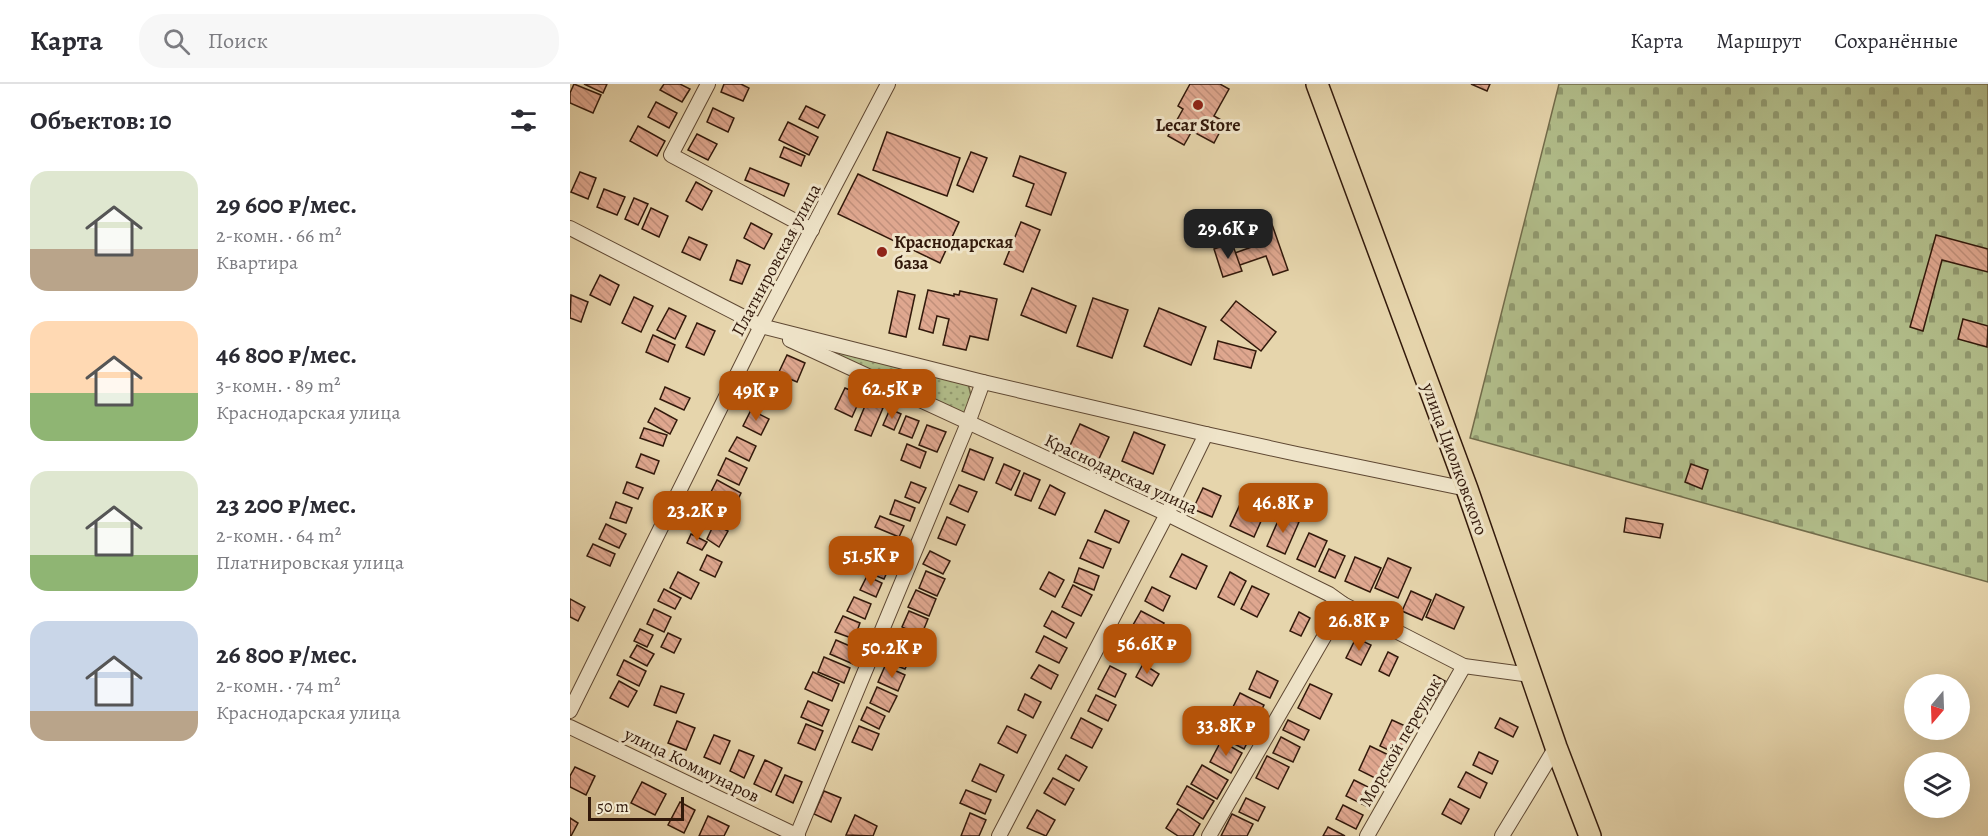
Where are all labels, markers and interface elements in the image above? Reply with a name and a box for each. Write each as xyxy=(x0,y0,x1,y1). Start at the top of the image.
search box xyxy=(139,14,559,68)
text: Карта xyxy=(30,22,103,60)
icon: search xyxy=(160,25,193,58)
text: Поиск xyxy=(208,26,268,56)
text: Карта xyxy=(1630,27,1683,55)
text: Маршрут xyxy=(1716,27,1801,55)
text: Сохранённые xyxy=(1834,27,1958,55)
marker: Lecar Store xyxy=(1191,98,1205,112)
text: Объектов: 10 xyxy=(30,103,172,138)
icon: filters xyxy=(507,104,540,137)
place label: Lecar Store xyxy=(1155,113,1241,137)
street label: Платнировская улица xyxy=(726,179,827,340)
text: 29 600 ₽/мес. xyxy=(216,187,357,222)
icon: home xyxy=(78,195,150,267)
pin: 29.6K ₽ xyxy=(1173,209,1283,260)
text: 29.6K ₽ xyxy=(1198,215,1258,242)
text: 2-комн. · 66 m² xyxy=(216,222,341,249)
place label: Краснодарская база xyxy=(894,230,1013,275)
marker: Краснодарская база xyxy=(875,245,889,259)
text: Квартира xyxy=(216,249,298,276)
text: 46 800 ₽/мес. xyxy=(216,337,357,372)
icon: home xyxy=(78,345,150,417)
pin: 62.5K ₽ xyxy=(837,369,947,420)
pin: 49K ₽ xyxy=(714,371,798,422)
text: 3-комн. · 89 m² xyxy=(216,372,341,399)
text: 62.5K ₽ xyxy=(862,375,922,402)
text: 49K ₽ xyxy=(733,377,779,404)
street label: улица Циолковского xyxy=(1416,379,1494,538)
text: Краснодарская улица xyxy=(216,399,401,426)
street label: Краснодарская улица xyxy=(1041,428,1202,520)
pin: 46.8K ₽ xyxy=(1228,483,1338,534)
text: 23 200 ₽/мес. xyxy=(216,487,357,522)
text: 46.8K ₽ xyxy=(1253,489,1313,516)
pin: 23.2K ₽ xyxy=(642,491,752,542)
icon: home xyxy=(78,495,150,567)
text: 23.2K ₽ xyxy=(667,497,727,524)
text: 2-комн. · 64 m² xyxy=(216,522,341,549)
pin: 51.5K ₽ xyxy=(816,536,926,587)
text: 51.5K ₽ xyxy=(843,542,899,569)
text: Платнировская улица xyxy=(216,549,404,576)
pin: 26.8K ₽ xyxy=(1304,601,1414,652)
text: 26.8K ₽ xyxy=(1329,607,1389,634)
pin: 56.6K ₽ xyxy=(1092,624,1202,675)
pin: 50.2K ₽ xyxy=(837,628,947,679)
text: 56.6K ₽ xyxy=(1117,630,1177,657)
text: 50.2K ₽ xyxy=(862,634,922,661)
text: 26 800 ₽/мес. xyxy=(216,637,358,672)
icon: home xyxy=(78,645,150,717)
text: 2-комн. · 74 m² xyxy=(216,672,340,699)
street label: Морской переулок xyxy=(1353,673,1447,811)
north arrow xyxy=(1904,674,1970,740)
map controls xyxy=(1904,674,1970,818)
text: Краснодарская улица xyxy=(216,699,401,726)
pin: 33.8K ₽ xyxy=(1171,706,1281,757)
text: 33.8K ₽ xyxy=(1196,712,1256,739)
street label: улица Коммунаров xyxy=(619,721,764,808)
button: layers xyxy=(1904,752,1970,818)
scale bar xyxy=(588,794,684,822)
text: 50 m xyxy=(597,796,629,818)

